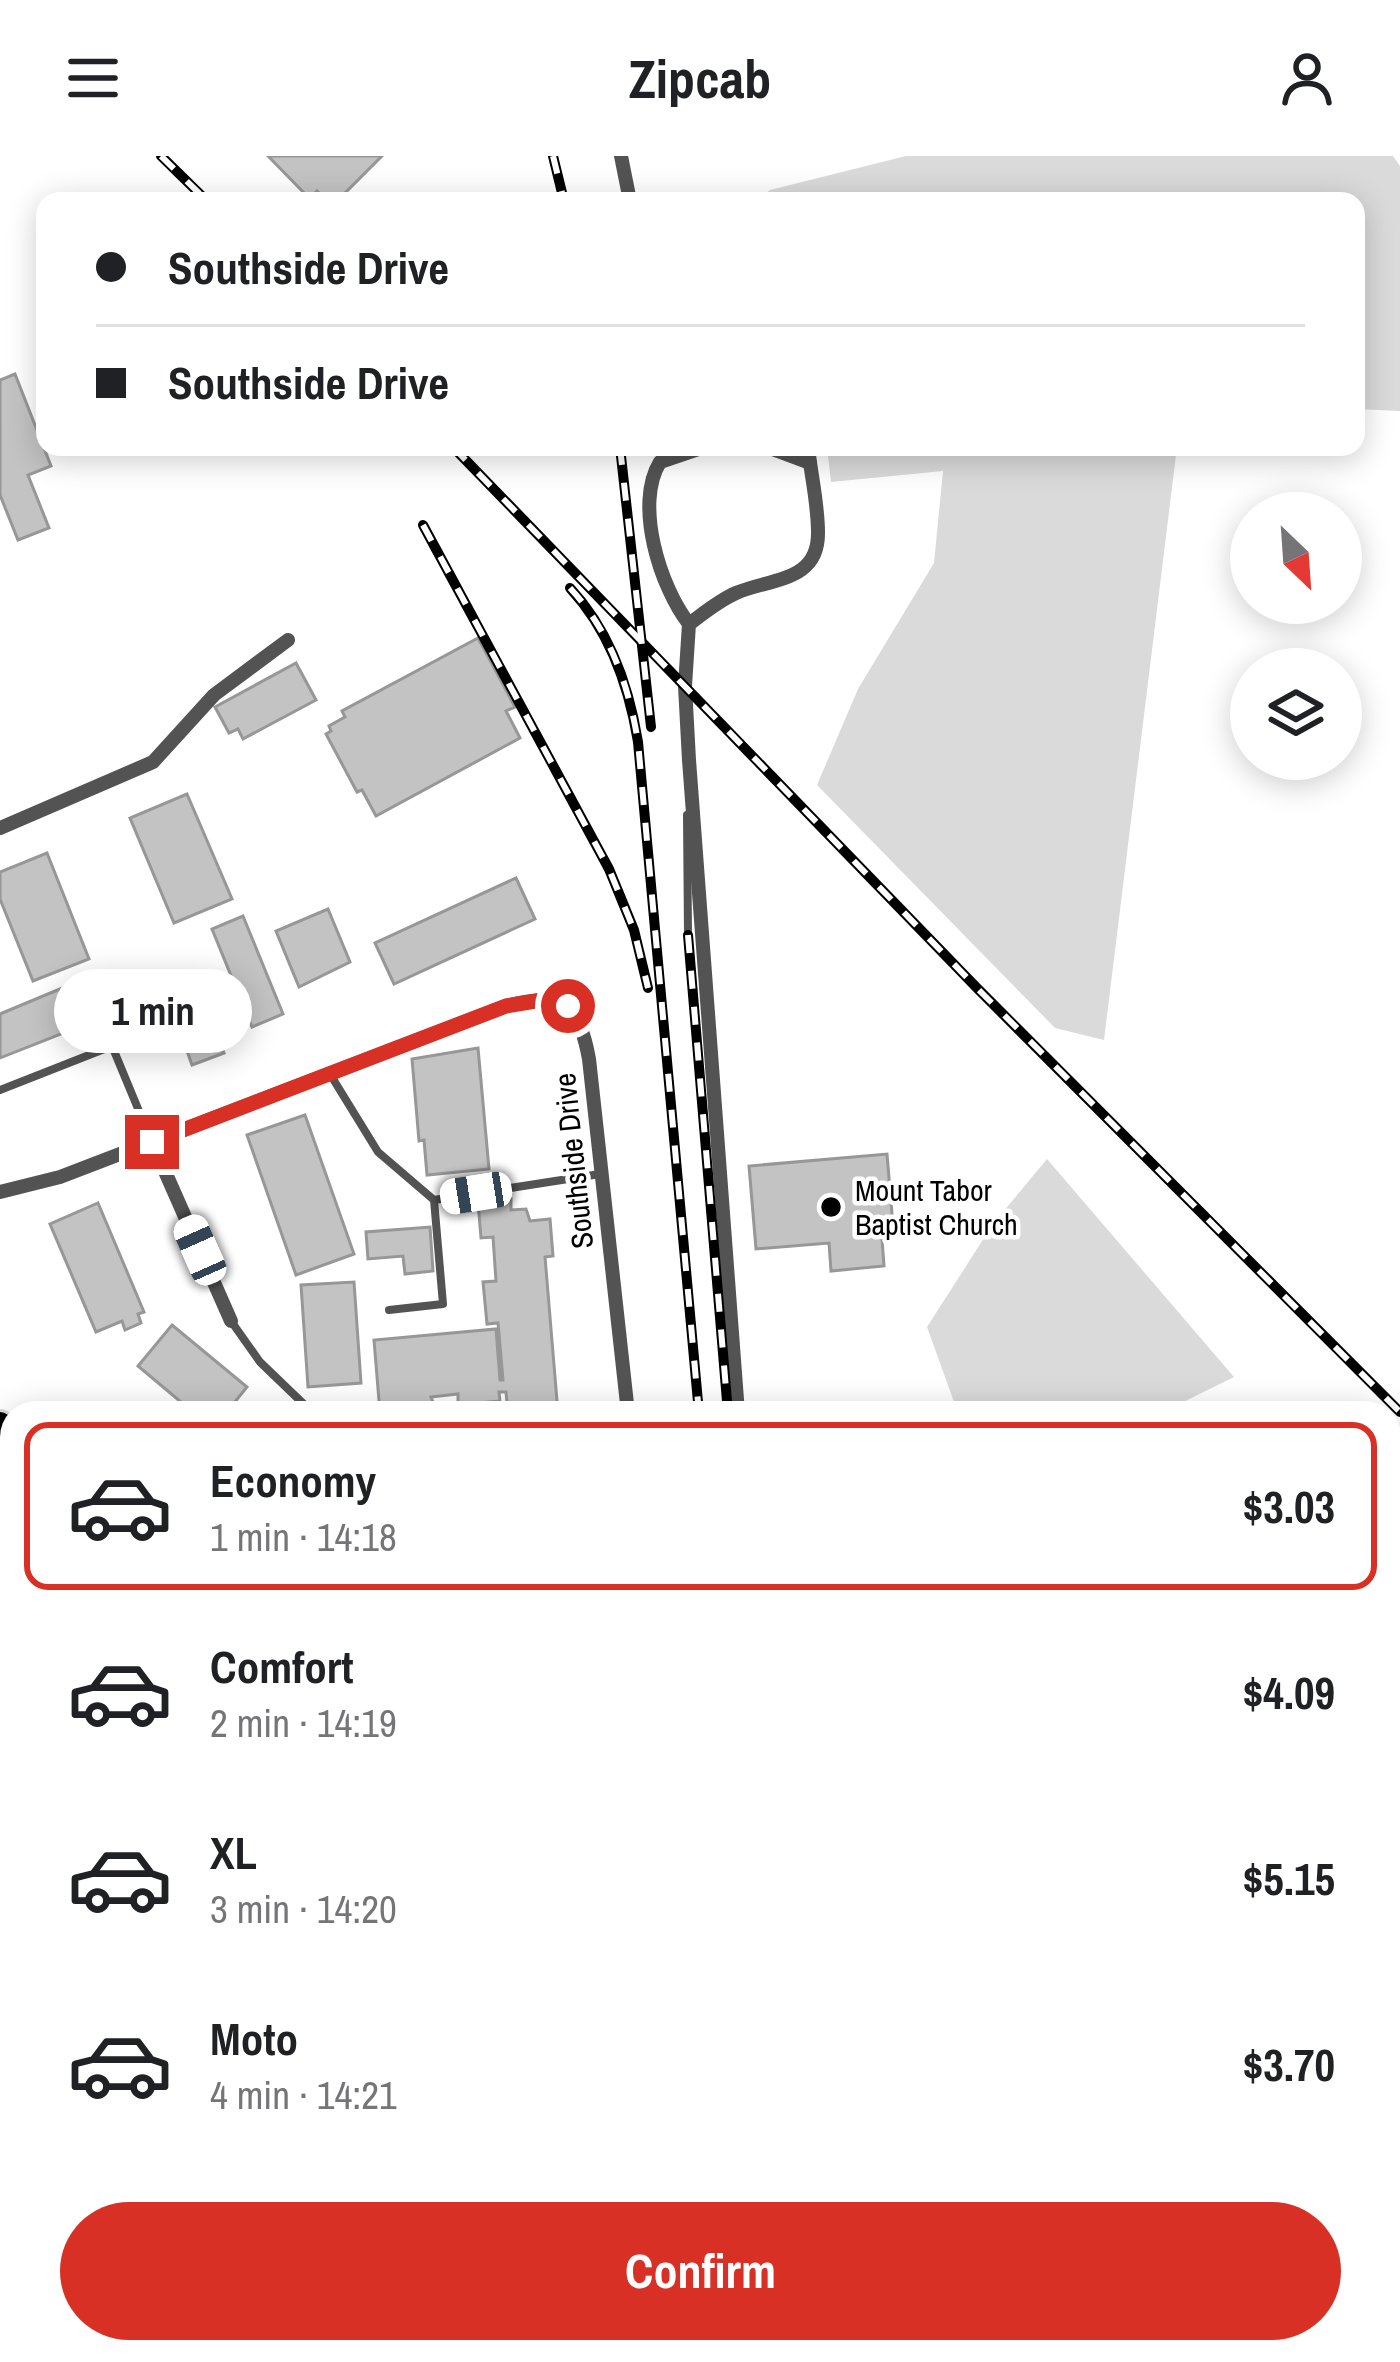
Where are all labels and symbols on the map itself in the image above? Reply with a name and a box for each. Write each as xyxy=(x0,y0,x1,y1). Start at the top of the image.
north arrow xyxy=(1230,492,1362,624)
callout: 1 min xyxy=(53,968,251,1052)
route start xyxy=(541,979,595,1033)
street label: Southside Drive xyxy=(544,1071,602,1251)
route end xyxy=(125,1115,179,1169)
car xyxy=(438,1170,514,1216)
place label: Mount Tabor Baptist Church xyxy=(855,1170,1018,1244)
marker: Mount Tabor Baptist Church xyxy=(818,1194,844,1220)
car xyxy=(169,1210,231,1290)

